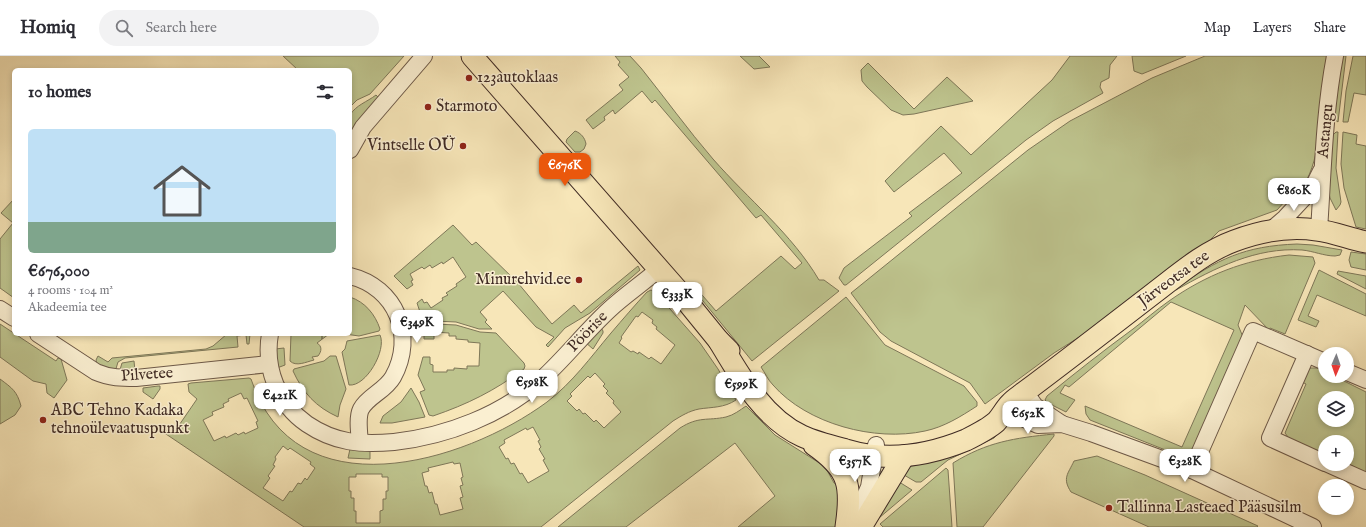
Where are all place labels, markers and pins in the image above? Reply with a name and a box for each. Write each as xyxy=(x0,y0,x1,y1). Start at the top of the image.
place label: 123autoklaas xyxy=(477,68,558,88)
marker: 123autoklaas xyxy=(464,73,474,83)
place label: Starmoto xyxy=(436,97,498,117)
marker: Starmoto xyxy=(423,102,433,112)
place label: Vintselle OÜ xyxy=(366,135,455,156)
marker: Vintselle OÜ xyxy=(458,141,468,151)
pin: €676K xyxy=(537,153,593,187)
pin: €860K xyxy=(1266,178,1322,212)
place label: Minurehvid.ee xyxy=(475,270,571,290)
marker: Minurehvid.ee xyxy=(574,275,584,285)
pin: €333K xyxy=(649,282,705,316)
pin: €349K xyxy=(389,310,445,344)
pin: €598K xyxy=(504,370,560,404)
pin: €599K xyxy=(713,372,769,406)
pin: €421K xyxy=(252,383,308,417)
place label: ABC Tehno Kadaka tehnoülevaatuspunkt xyxy=(50,401,190,439)
pin: €652K xyxy=(1000,401,1056,435)
marker: ABC Tehno Kadaka tehnoülevaatuspunkt xyxy=(38,415,48,425)
pin: €357K xyxy=(827,449,883,483)
pin: €328K xyxy=(1157,449,1213,483)
place label: Tallinna Lasteaed Pääsusilm xyxy=(1117,498,1302,518)
marker: Tallinna Lasteaed Pääsusilm xyxy=(1104,503,1114,513)

